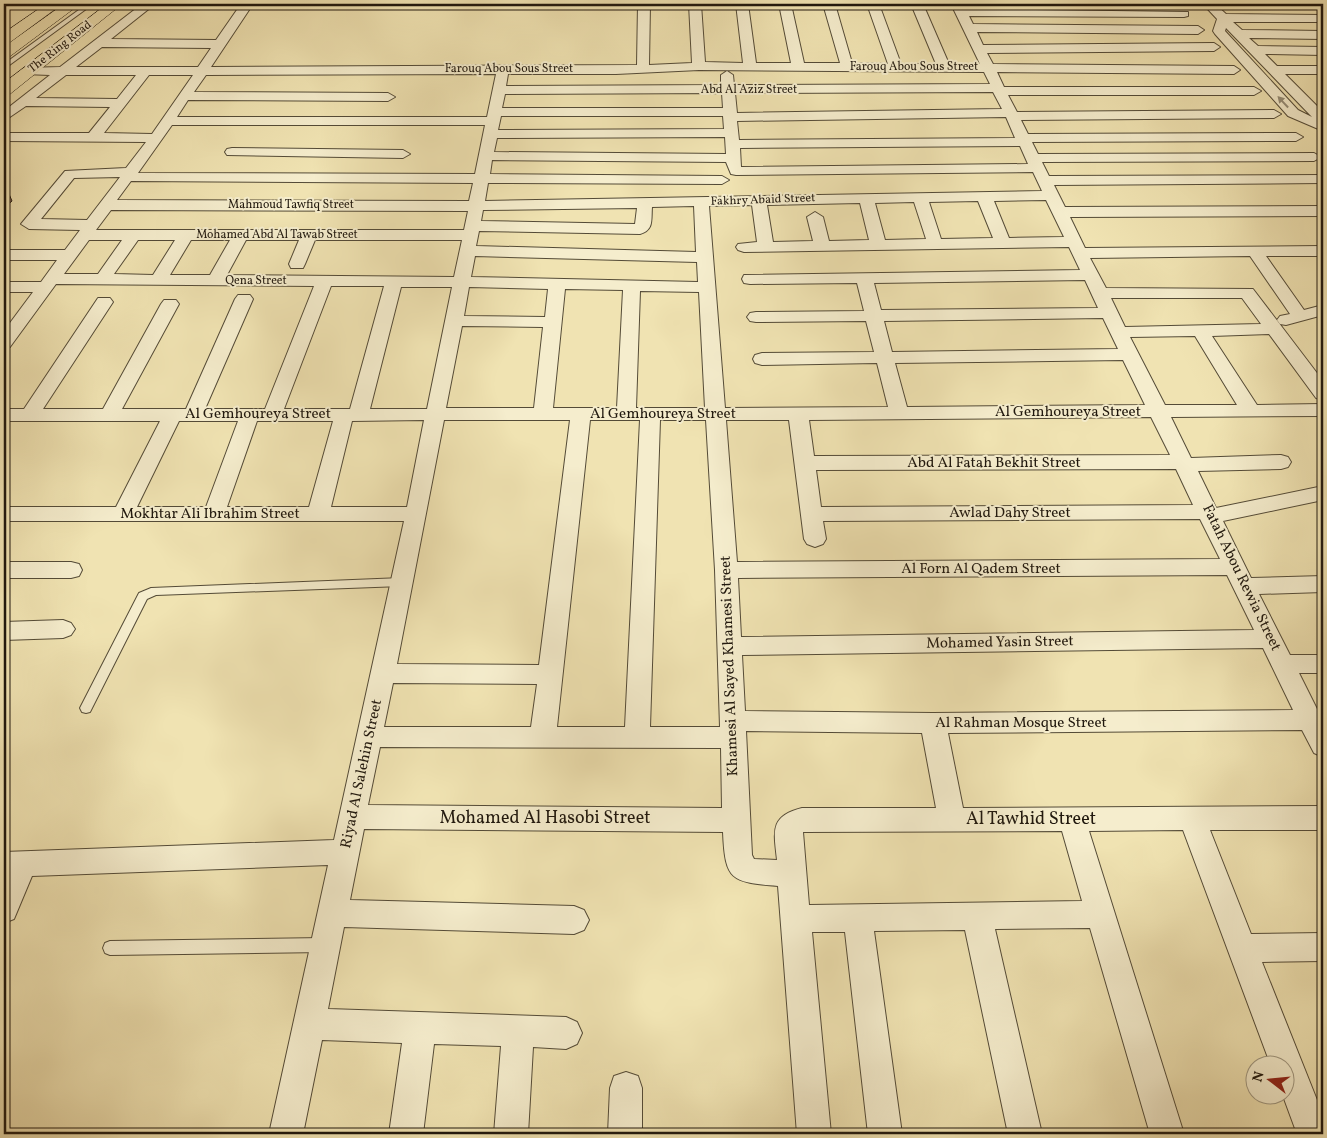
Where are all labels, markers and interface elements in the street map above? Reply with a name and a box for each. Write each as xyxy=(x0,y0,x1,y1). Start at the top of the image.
street label: The Ring Road xyxy=(25,17,95,77)
street label: Farouq Abou Sous Street xyxy=(850,59,978,75)
street label: Farouq Abou Sous Street xyxy=(445,61,573,77)
street label: Abd Al Aziz Street xyxy=(701,82,797,98)
one-way arrow xyxy=(1277,96,1289,108)
street label: Fakhry Abaid Street xyxy=(710,190,816,210)
street label: Mahmoud Tawfiq Street xyxy=(228,197,354,213)
street label: Mohamed Abd Al Tawab Street xyxy=(196,227,358,243)
street label: Qena Street xyxy=(225,273,287,289)
street label: Al Gemhoureya Street xyxy=(995,402,1141,423)
street label: Al Gemhoureya Street xyxy=(185,404,331,425)
street label: Al Gemhoureya Street xyxy=(590,404,736,425)
street label: Abd Al Fatah Bekhit Street xyxy=(907,453,1081,474)
street label: Fatah Abou Rewia Street xyxy=(1196,501,1286,655)
street label: Awlad Dahy Street xyxy=(949,503,1071,524)
street label: Mokhtar Ali Ibrahim Street xyxy=(120,504,300,525)
street label: Khamesi Al Sayed Khamesi Street xyxy=(716,555,744,777)
street label: Al Forn Al Qadem Street xyxy=(901,559,1061,580)
street label: Mohamed Yasin Street xyxy=(926,631,1074,655)
street label: Riyad Al Salehin Street xyxy=(336,698,388,850)
street label: Al Rahman Mosque Street xyxy=(935,713,1107,734)
street label: Mohamed Al Hasobi Street xyxy=(439,806,651,831)
street label: Al Tawhid Street xyxy=(966,807,1096,832)
north arrow xyxy=(1244,1056,1294,1106)
text: N xyxy=(1248,1069,1269,1084)

